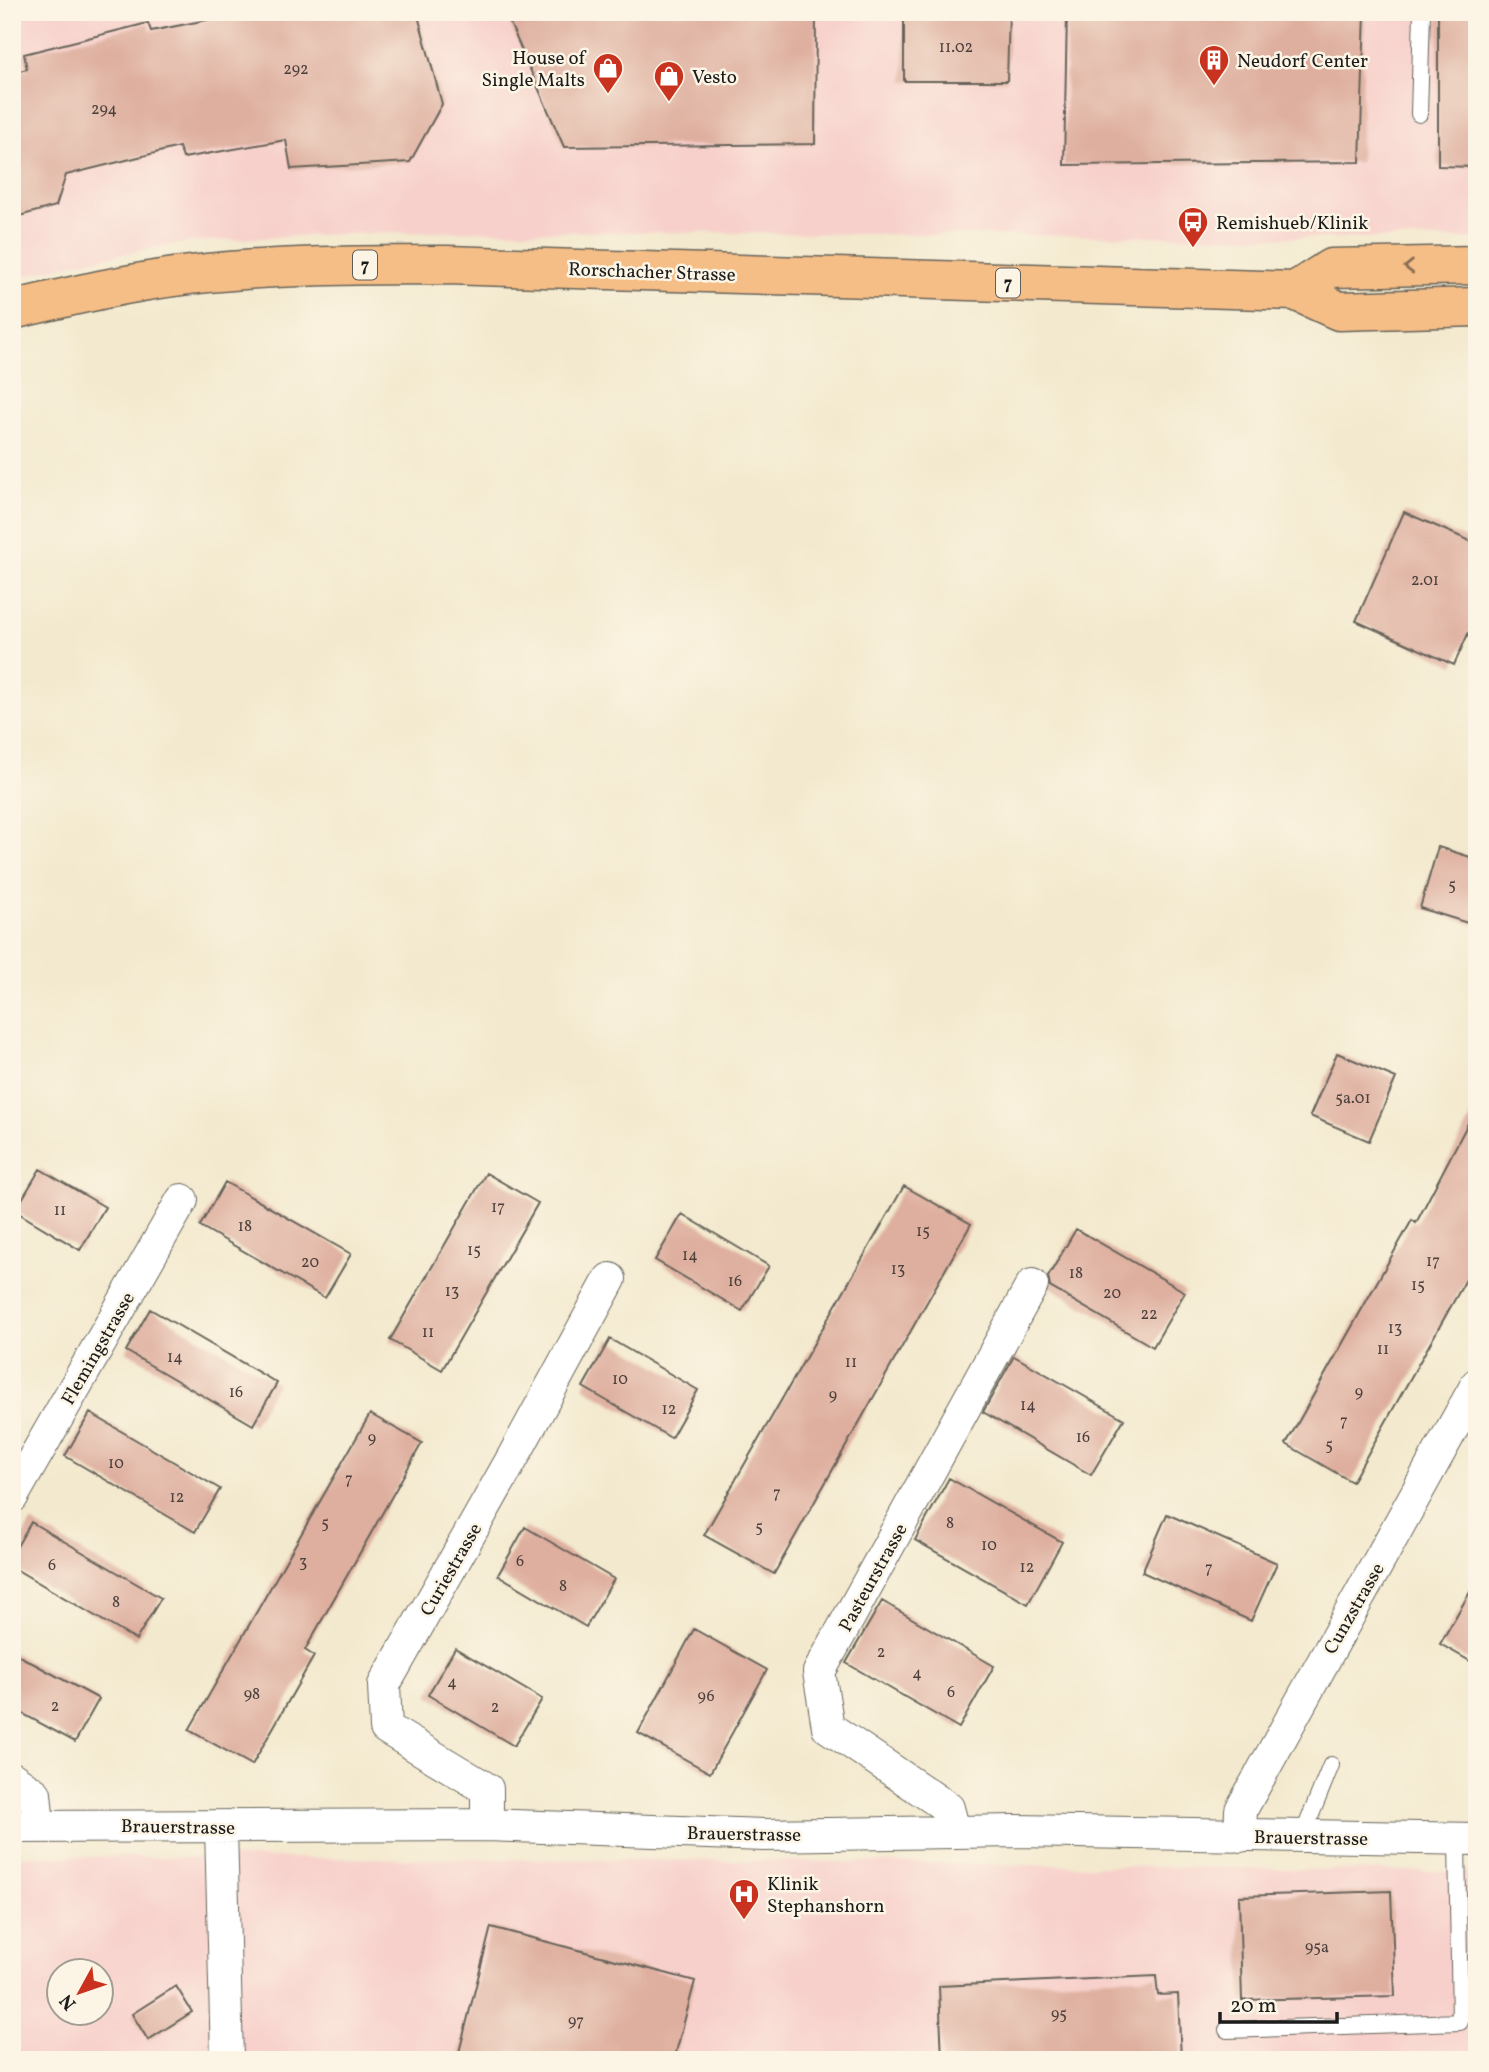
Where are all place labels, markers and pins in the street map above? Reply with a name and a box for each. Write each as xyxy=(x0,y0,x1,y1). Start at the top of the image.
building icon: Neudorf Center xyxy=(1197,43,1231,87)
place label: House of Single Malts xyxy=(482,46,586,94)
place label: Neudorf Center xyxy=(1237,49,1368,75)
shop icon: House of Single Malts xyxy=(591,51,625,95)
shop icon: Vesto xyxy=(652,59,686,103)
place label: Vesto xyxy=(692,65,737,91)
bus stop icon: Remishueb/Klinik xyxy=(1176,205,1210,249)
place label: Remishueb/Klinik xyxy=(1216,211,1368,237)
place label: Klinik Stephanshorn xyxy=(767,1872,885,1920)
hospital icon: Klinik Stephanshorn xyxy=(727,1877,761,1921)

